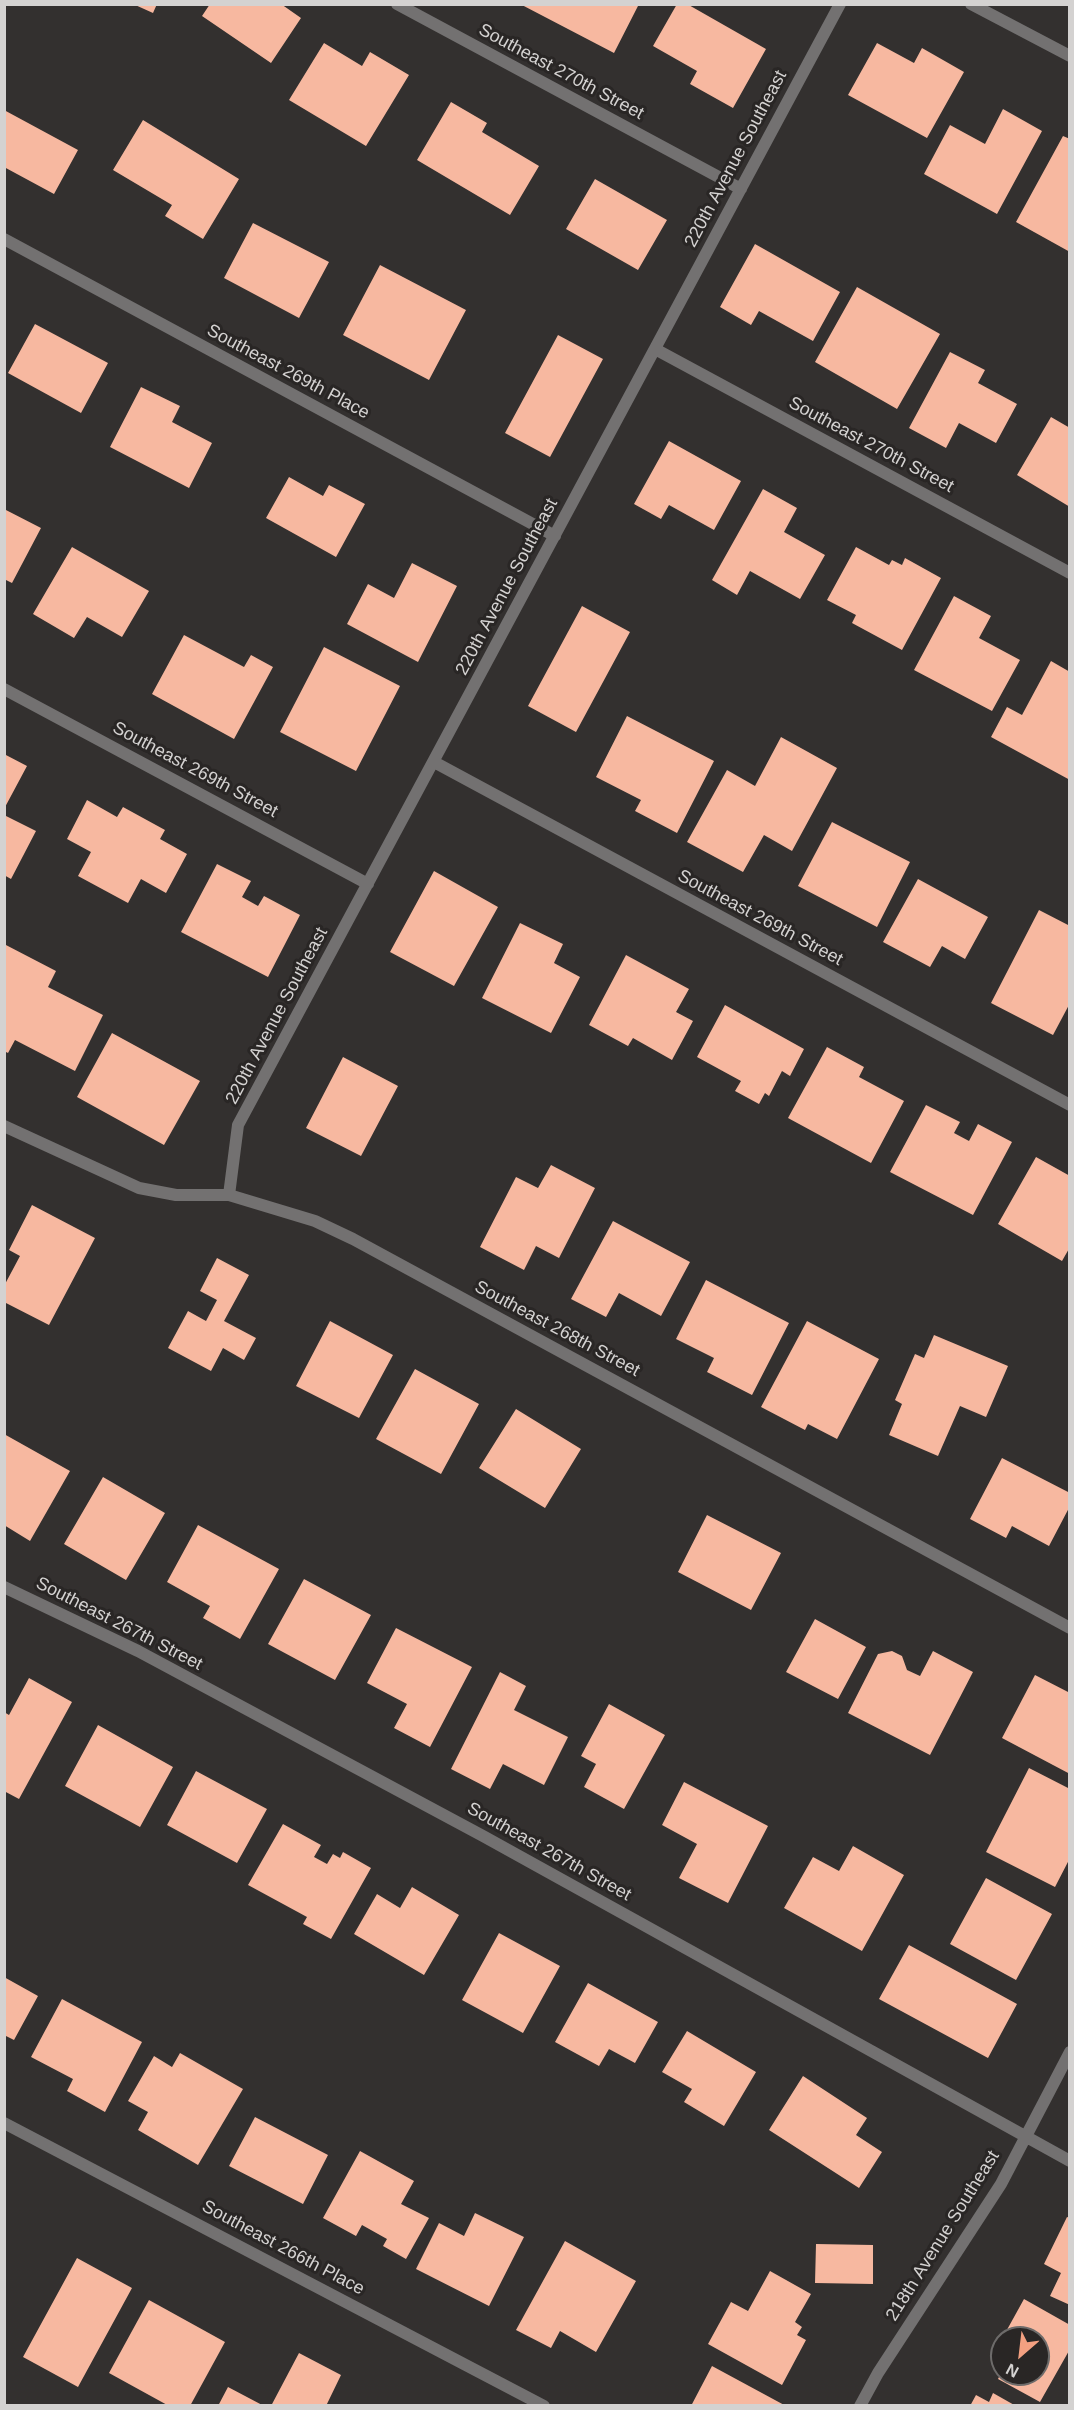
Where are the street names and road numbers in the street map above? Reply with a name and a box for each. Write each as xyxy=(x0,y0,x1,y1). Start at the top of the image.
street label: Southeast 270th Street xyxy=(475,19,647,125)
street label: 220th Avenue Southeast xyxy=(680,67,792,251)
street label: Southeast 269th Place xyxy=(203,320,373,424)
street label: Southeast 270th Street xyxy=(785,392,957,498)
street label: 220th Avenue Southeast xyxy=(451,495,563,679)
street label: Southeast 269th Street xyxy=(109,717,281,823)
street label: Southeast 269th Street xyxy=(674,865,846,971)
street label: 220th Avenue Southeast xyxy=(221,924,333,1108)
street label: Southeast 268th Street xyxy=(471,1276,643,1382)
street label: Southeast 267th Street xyxy=(32,1573,206,1675)
street label: Southeast 267th Street xyxy=(463,1798,635,1906)
street label: 218th Avenue Southeast xyxy=(882,2147,1004,2325)
street label: Southeast 266th Place xyxy=(198,2196,368,2300)

